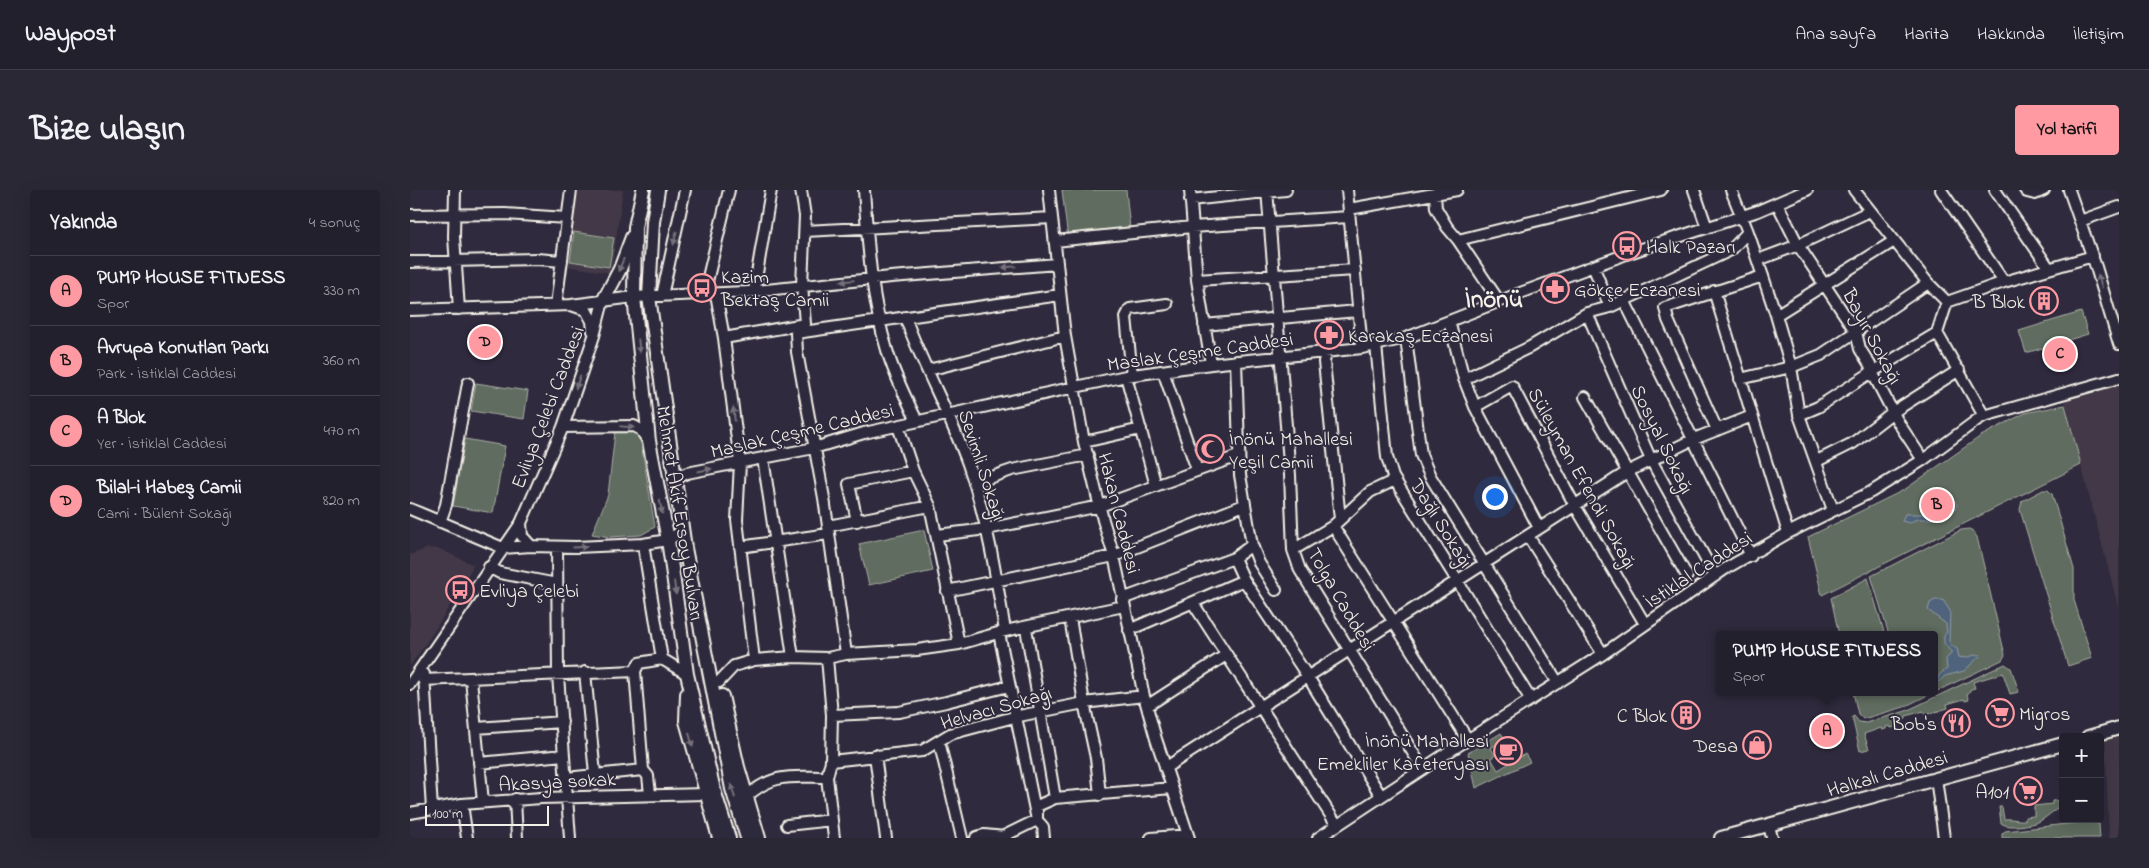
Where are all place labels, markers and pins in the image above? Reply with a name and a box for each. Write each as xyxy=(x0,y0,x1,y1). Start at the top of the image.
bus stop icon: Halk Pazarı xyxy=(1612,231,1642,261)
place label: Halk Pazarı xyxy=(1646,234,1736,263)
place label: Kazim Bektaş Camii xyxy=(720,264,829,316)
bus stop icon: Kazim Bektaş Camii xyxy=(687,273,717,303)
pharmacy icon: Gökçe Eczanesi xyxy=(1540,274,1570,304)
place label: Gökçe Eczanesi xyxy=(1574,277,1701,306)
building icon: B Blok xyxy=(2029,286,2059,316)
place label: B Blok xyxy=(1971,289,2025,318)
pharmacy icon: Karakaş Eczanesi xyxy=(1314,320,1344,350)
pin: D xyxy=(469,323,501,361)
place label: Karakaş Eczanesi xyxy=(1348,323,1493,352)
pin: C xyxy=(2044,335,2076,373)
place label: İnönü Mahallesi Yeşil Camii xyxy=(1229,426,1353,478)
mosque icon: İnönü Mahallesi Yeşil Camii xyxy=(1195,434,1225,464)
pin: B xyxy=(1921,486,1953,524)
bus stop icon: Evliya Çelebi xyxy=(445,575,475,605)
place label: Evliya Çelebi xyxy=(479,578,579,607)
supermarket icon: Migros xyxy=(1985,698,2015,728)
building icon: C Blok xyxy=(1671,700,1701,730)
place label: Migros xyxy=(2019,701,2071,731)
place label: C Blok xyxy=(1617,703,1667,732)
restaurant icon: Bob's xyxy=(1941,708,1971,738)
place label: Bob's xyxy=(1890,711,1937,740)
pin: A xyxy=(1811,712,1843,750)
place label: İnönü Mahallesi Emekliler Kafeteryası xyxy=(1317,728,1489,780)
shop icon: Desa xyxy=(1742,730,1772,760)
place label: Desa xyxy=(1692,733,1738,762)
cafe icon: İnönü Mahallesi Emekliler Kafeteryası xyxy=(1493,736,1523,766)
supermarket icon: A101 xyxy=(2013,776,2043,806)
place label: A101 xyxy=(1975,779,2009,808)

